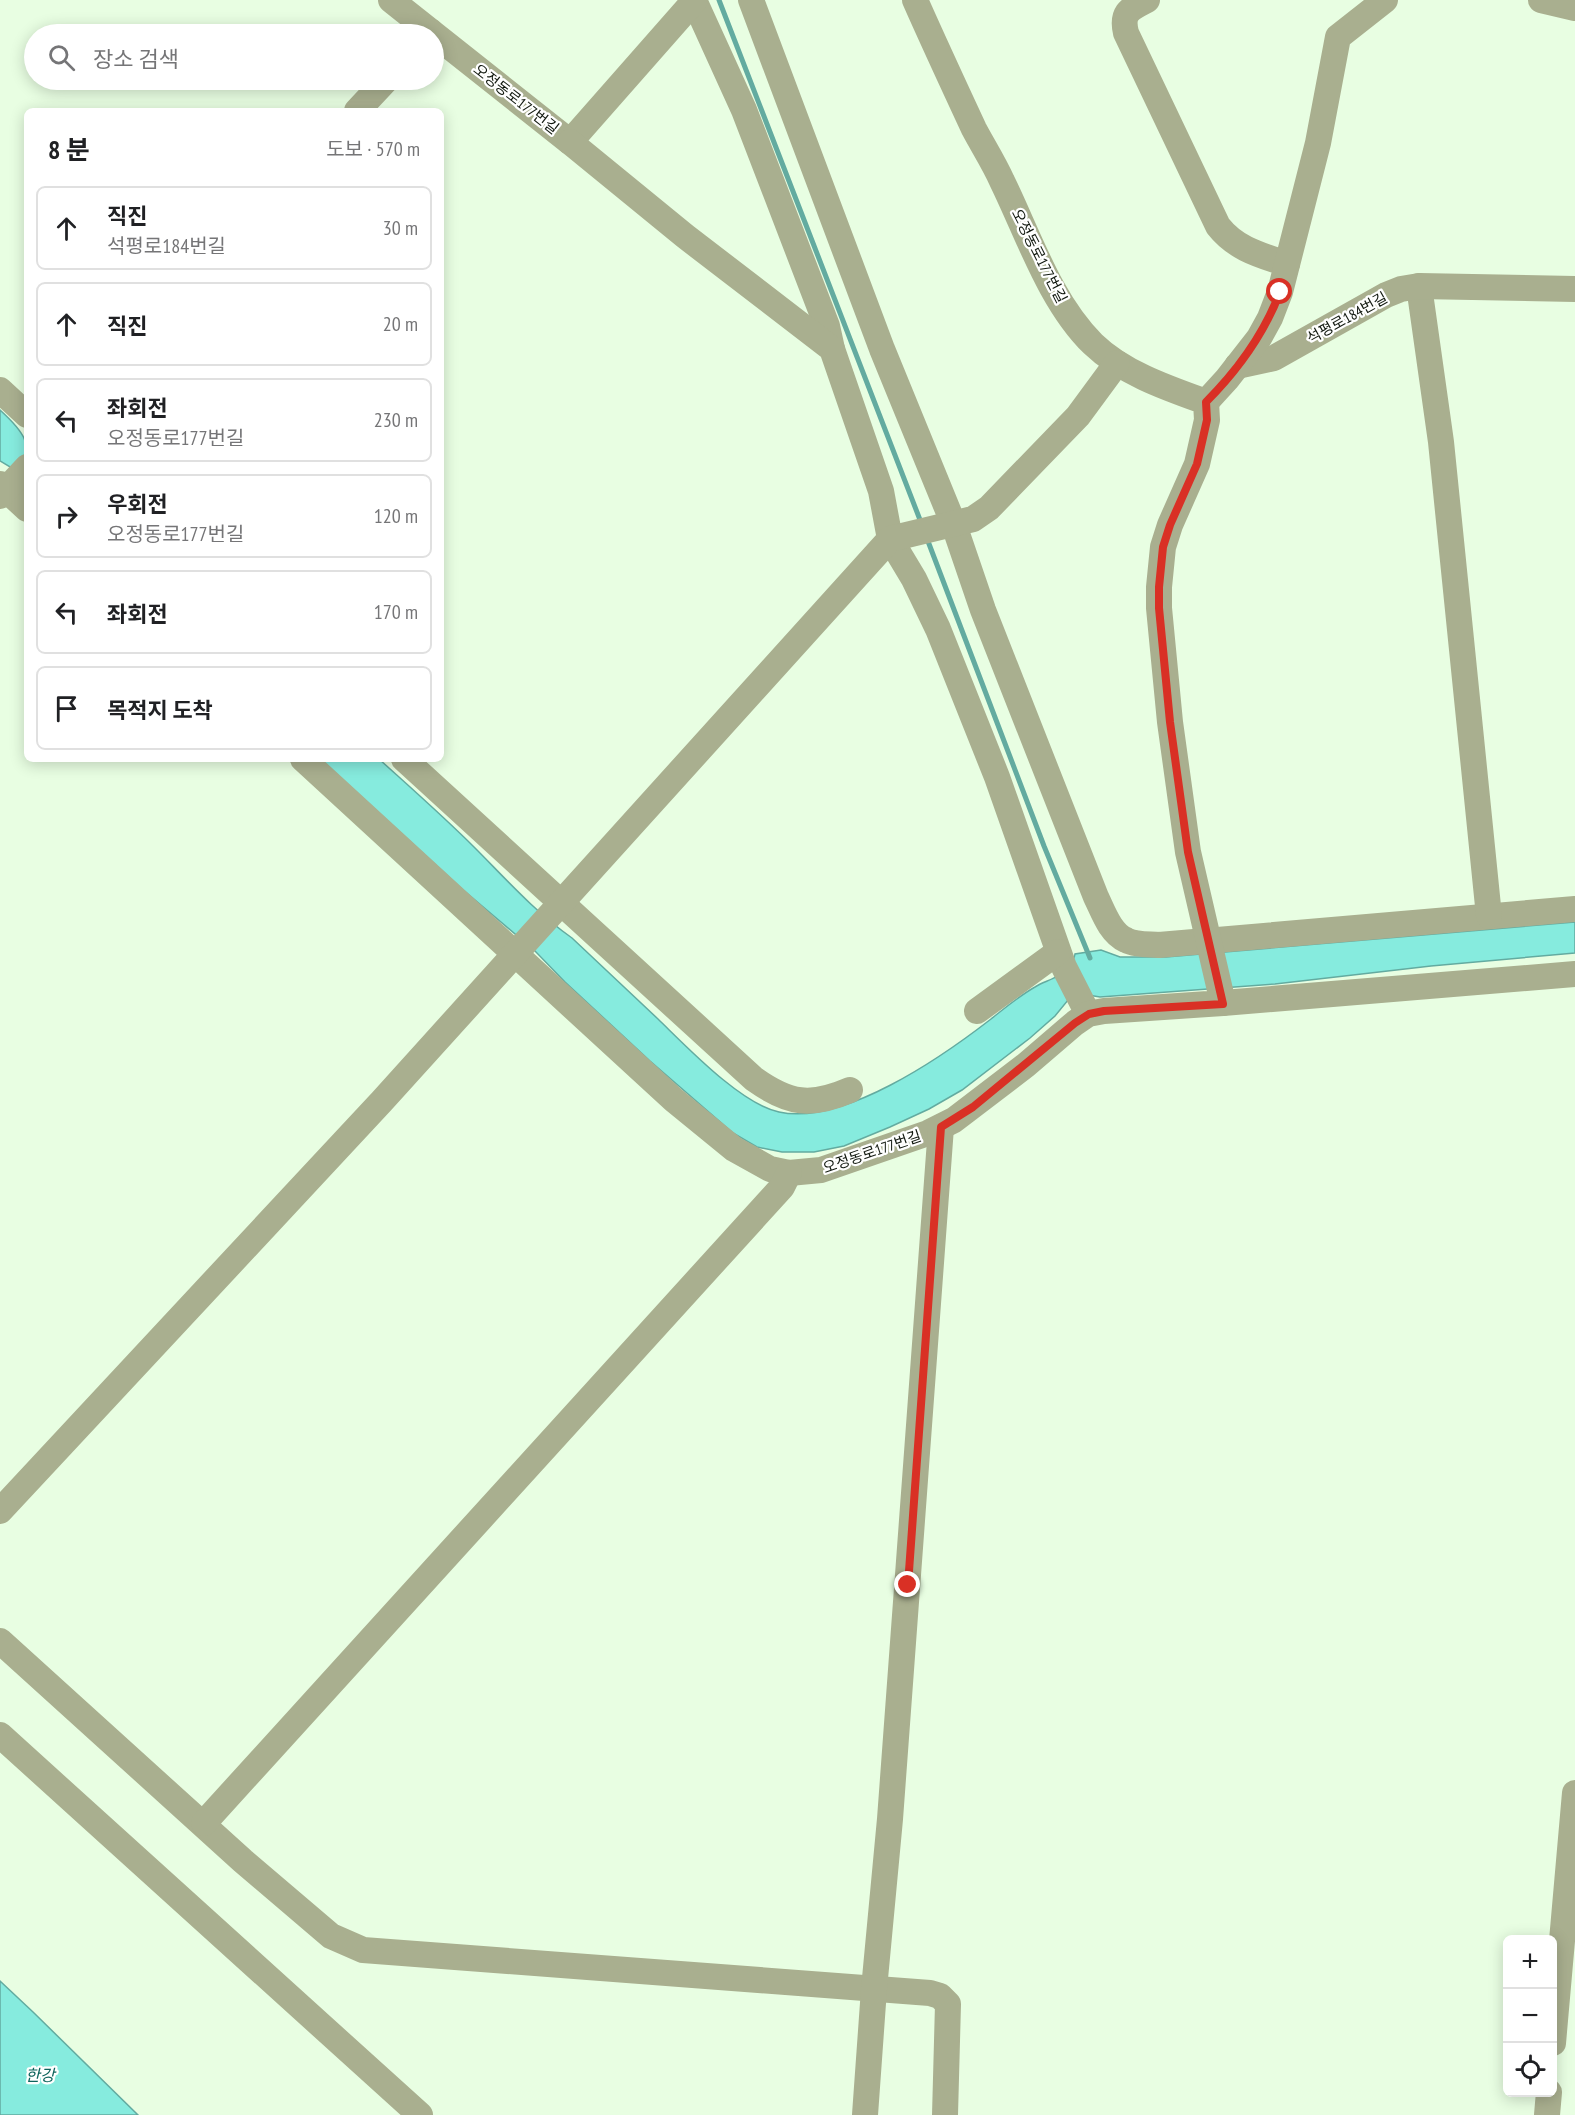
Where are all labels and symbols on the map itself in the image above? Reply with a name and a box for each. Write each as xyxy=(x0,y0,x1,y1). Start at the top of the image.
street label: 오정동로177번길 xyxy=(470,59,563,138)
street label: 오정동로177번길 xyxy=(1008,206,1071,306)
route start xyxy=(1266,278,1292,304)
street label: 석평로184번길 xyxy=(1303,288,1390,348)
street label: 오정동로177번길 xyxy=(820,1126,924,1177)
route end xyxy=(894,1571,920,1597)
water label: 한강 xyxy=(25,2065,57,2085)

